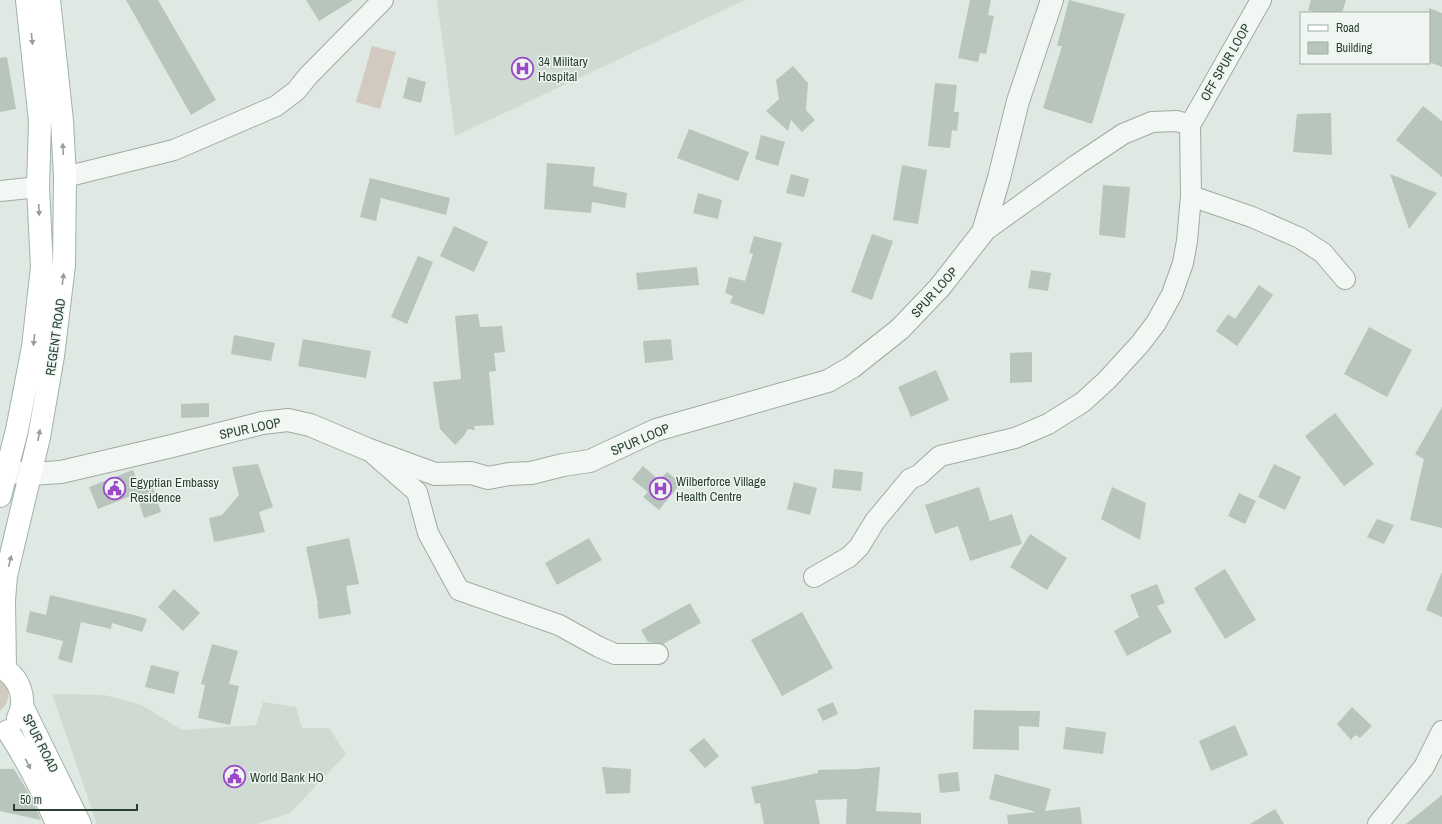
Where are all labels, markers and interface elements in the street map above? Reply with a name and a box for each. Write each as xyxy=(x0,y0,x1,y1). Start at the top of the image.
legend xyxy=(1300,12,1430,64)
text: Road xyxy=(1336,20,1360,36)
street label: OFF SPUR LOOP xyxy=(1196,21,1254,104)
one-way arrow xyxy=(28,33,35,45)
text: Building xyxy=(1336,40,1373,56)
place label: 34 Military Hospital xyxy=(538,53,588,85)
hospital icon: 34 Military Hospital xyxy=(510,55,536,81)
one-way arrow xyxy=(60,143,67,155)
one-way arrow xyxy=(36,204,43,216)
street label: SPUR LOOP xyxy=(907,264,962,321)
one-way arrow xyxy=(59,272,66,285)
street label: REGENT ROAD xyxy=(42,297,69,377)
one-way arrow xyxy=(31,334,37,346)
street label: SPUR LOOP xyxy=(218,414,282,443)
street label: SPUR LOOP xyxy=(608,419,672,459)
one-way arrow xyxy=(36,429,42,441)
place label: Wilberforce Village Health Centre xyxy=(676,473,766,505)
place label: Egyptian Embassy Residence xyxy=(130,474,220,506)
hospital icon: Wilberforce Village Health Centre xyxy=(647,475,673,501)
public building icon: Egyptian Embassy Residence xyxy=(102,476,128,502)
one-way arrow xyxy=(7,555,13,567)
street label: SPUR ROAD xyxy=(19,711,63,776)
one-way arrow xyxy=(25,758,31,770)
public building icon: World Bank HO xyxy=(222,764,248,790)
place label: World Bank HO xyxy=(250,769,324,786)
scale bar xyxy=(14,786,137,812)
text: 50 m xyxy=(20,792,42,808)

